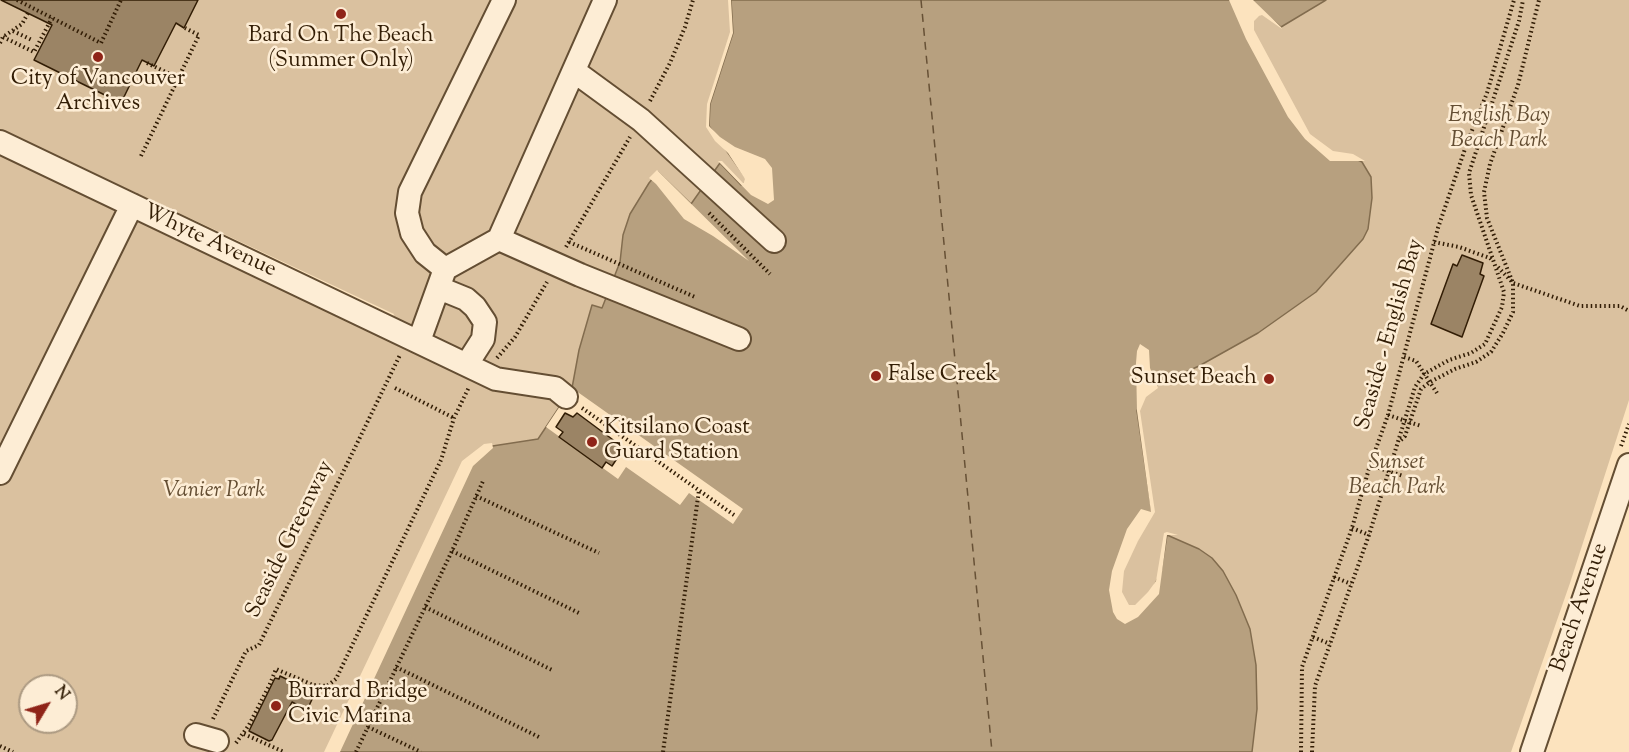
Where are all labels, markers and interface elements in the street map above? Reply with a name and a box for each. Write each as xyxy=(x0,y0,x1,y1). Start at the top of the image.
marker: Bard On The Beach (Summer Only) xyxy=(334,7,348,21)
place label: Bard On The Beach (Summer Only) xyxy=(248,24,434,76)
marker: City of Vancouver Archives xyxy=(91,50,105,64)
place label: City of Vancouver Archives xyxy=(11,67,185,118)
park label: English Bay Beach Park xyxy=(1448,104,1550,156)
street label: Whyte Avenue xyxy=(138,200,280,284)
street label: Seaside - English Bay xyxy=(1351,236,1431,434)
place label: False Creek xyxy=(888,363,998,389)
place label: Sunset Beach xyxy=(1131,366,1257,392)
marker: False Creek xyxy=(869,369,883,383)
marker: Sunset Beach xyxy=(1262,372,1276,386)
place label: Kitsilano Coast Guard Station xyxy=(604,416,750,468)
marker: Kitsilano Coast Guard Station xyxy=(585,435,599,449)
park label: Sunset Beach Park xyxy=(1349,451,1445,502)
street label: Seaside Greenway xyxy=(241,457,341,623)
park label: Vanier Park xyxy=(163,479,265,505)
street label: Beach Avenue xyxy=(1547,540,1615,676)
north arrow xyxy=(18,674,78,734)
place label: Burrard Bridge Civic Marina xyxy=(288,680,428,732)
text: N xyxy=(48,682,74,706)
marker: Burrard Bridge Civic Marina xyxy=(269,699,283,713)

